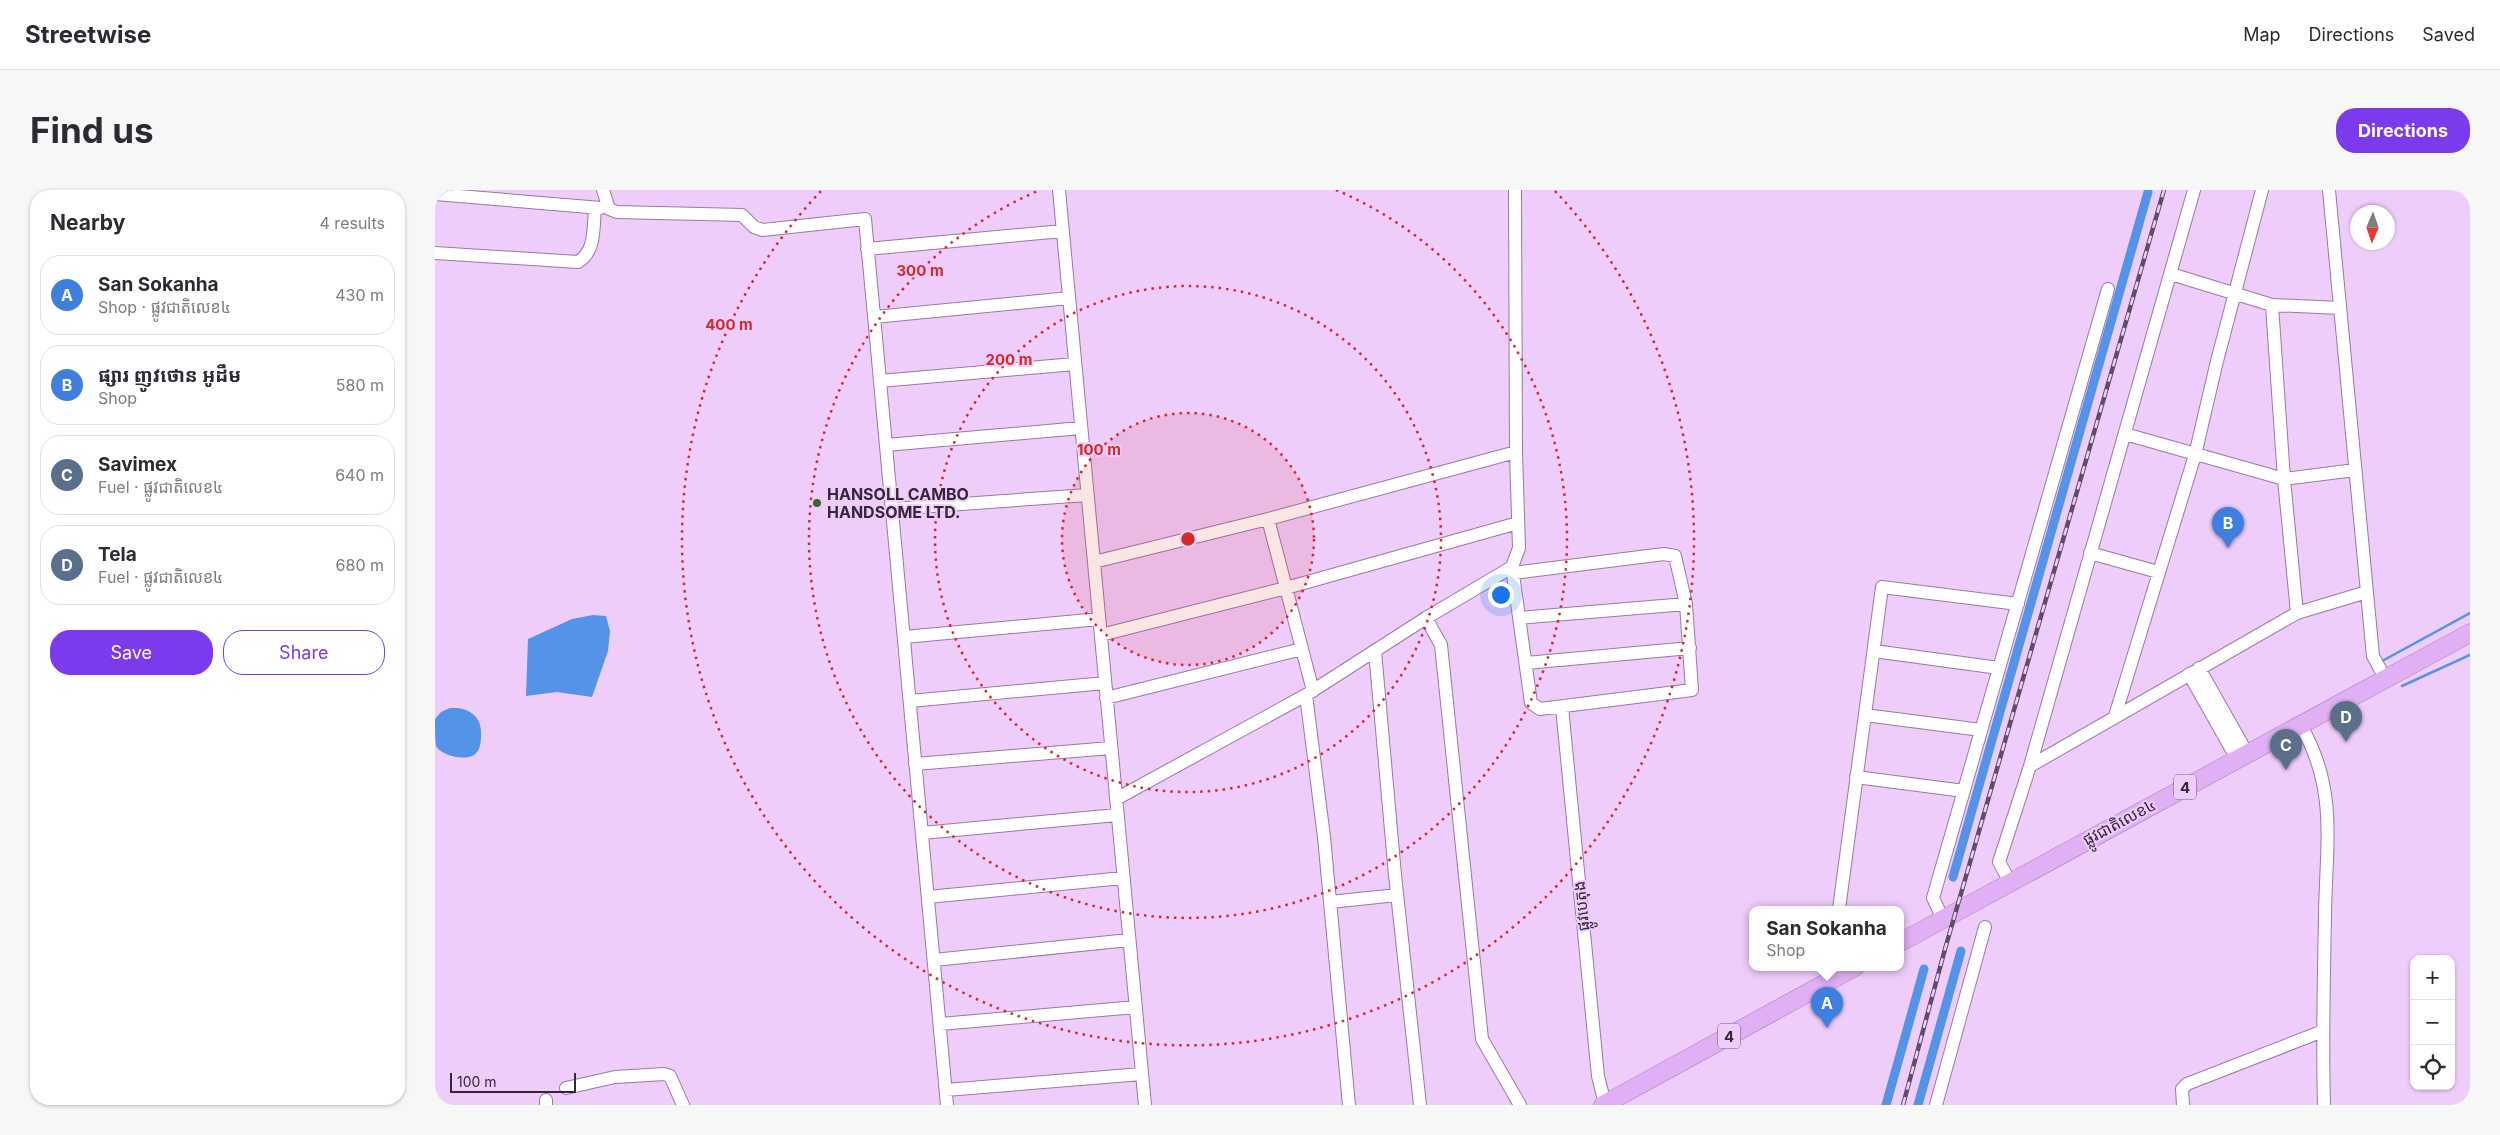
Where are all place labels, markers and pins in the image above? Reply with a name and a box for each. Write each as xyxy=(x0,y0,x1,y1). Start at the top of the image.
place label: HANSOLL CAMBO HANDSOME LTD. xyxy=(827,484,969,522)
marker: HANSOLL CAMBO HANDSOME LTD. xyxy=(811,497,823,509)
pin: B xyxy=(2212,507,2244,548)
centre of rings xyxy=(1179,530,1197,548)
pin: D xyxy=(2330,701,2362,742)
pin: C xyxy=(2270,729,2302,770)
pin: A xyxy=(1811,987,1843,1028)

